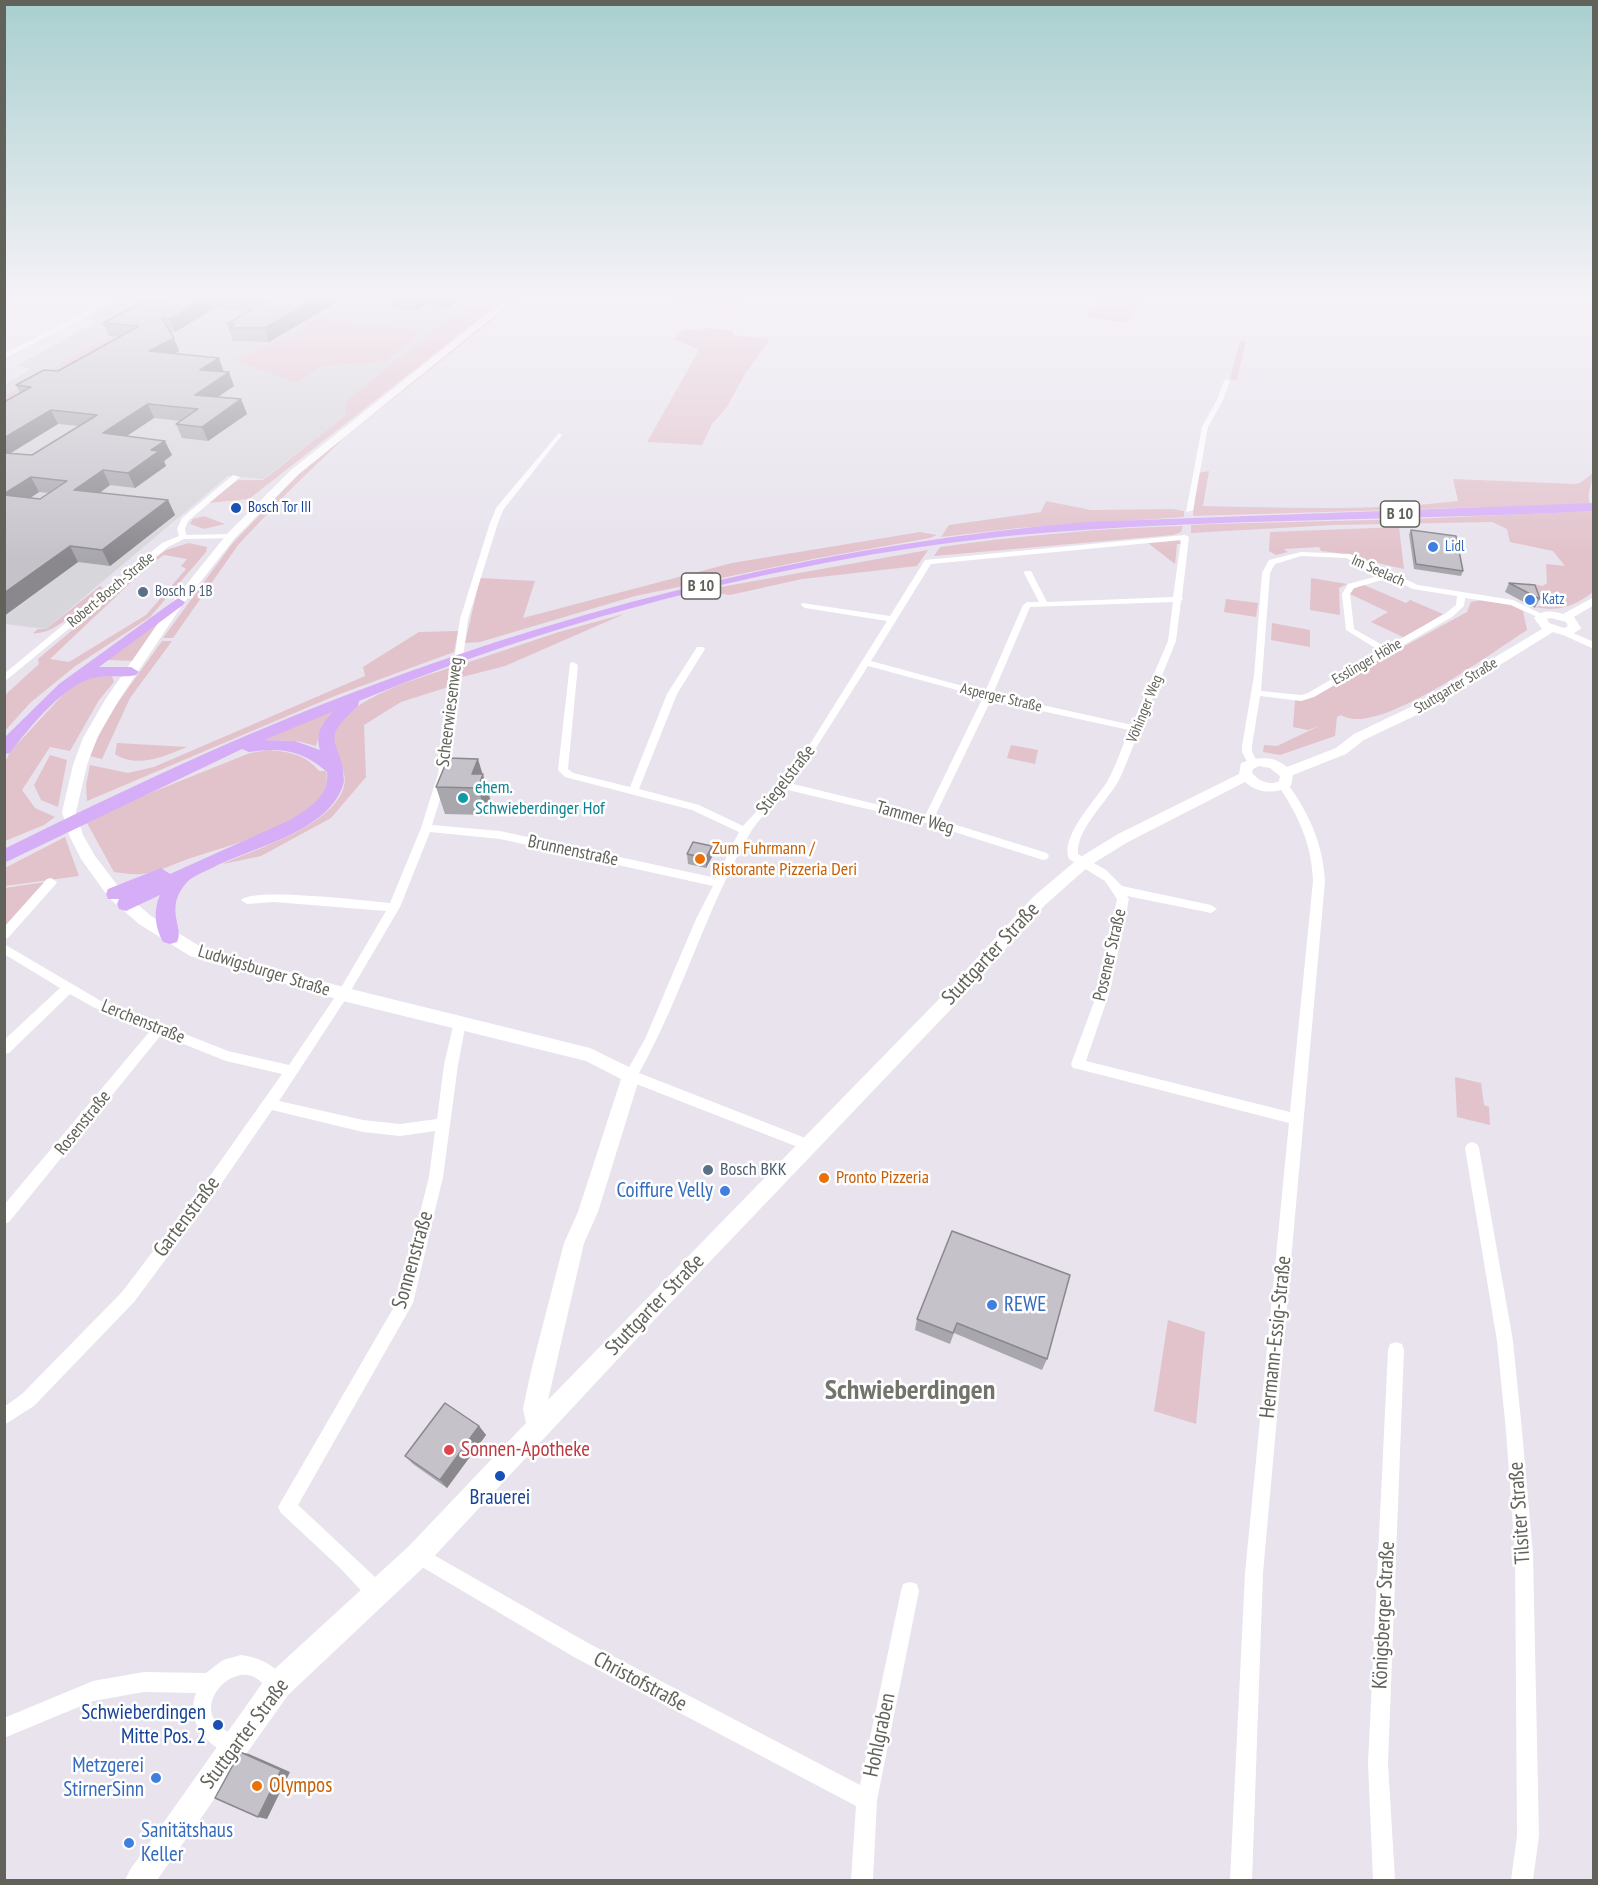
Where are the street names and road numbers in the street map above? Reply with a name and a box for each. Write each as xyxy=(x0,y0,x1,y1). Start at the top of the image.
road number: B 10 xyxy=(1380,501,1420,527)
street label: Robert-Bosch-Straße xyxy=(64,549,158,631)
street label: Im Seelach xyxy=(1349,551,1407,591)
road number: B 10 xyxy=(682,573,720,599)
street label: Esslinger Höhe xyxy=(1329,635,1405,689)
street label: Stuttgarter Straße xyxy=(1411,654,1501,718)
street label: Scheerwiesenweg xyxy=(433,656,467,768)
street label: Vöhinger Weg xyxy=(1123,673,1167,745)
street label: Asperger Straße xyxy=(958,680,1044,716)
street label: Stiegelstraße xyxy=(752,741,820,819)
street label: Tammer Weg xyxy=(874,797,956,839)
street label: Brunnenstraße xyxy=(526,831,620,871)
street label: Stuttgarter Straße xyxy=(937,897,1045,1011)
street label: Posener Straße xyxy=(1089,907,1131,1003)
street label: Ludwigsburger Straße xyxy=(195,941,333,1001)
street label: Lerchenstraße xyxy=(98,995,188,1049)
street label: Rosenstraße xyxy=(51,1086,115,1160)
street label: Gartenstraße xyxy=(149,1172,225,1262)
street label: Sonnenstraße xyxy=(387,1208,439,1312)
street label: Stuttgarter Straße xyxy=(600,1249,710,1361)
street label: Hermann-Essig-Straße xyxy=(1255,1255,1297,1419)
street label: Tilsiter Straße xyxy=(1504,1461,1536,1565)
street label: Königsberger Straße xyxy=(1368,1541,1400,1689)
street label: Christofstraße xyxy=(589,1647,691,1717)
street label: Stuttgarter Straße xyxy=(195,1674,295,1794)
street label: Hohlgraben xyxy=(859,1691,901,1779)

